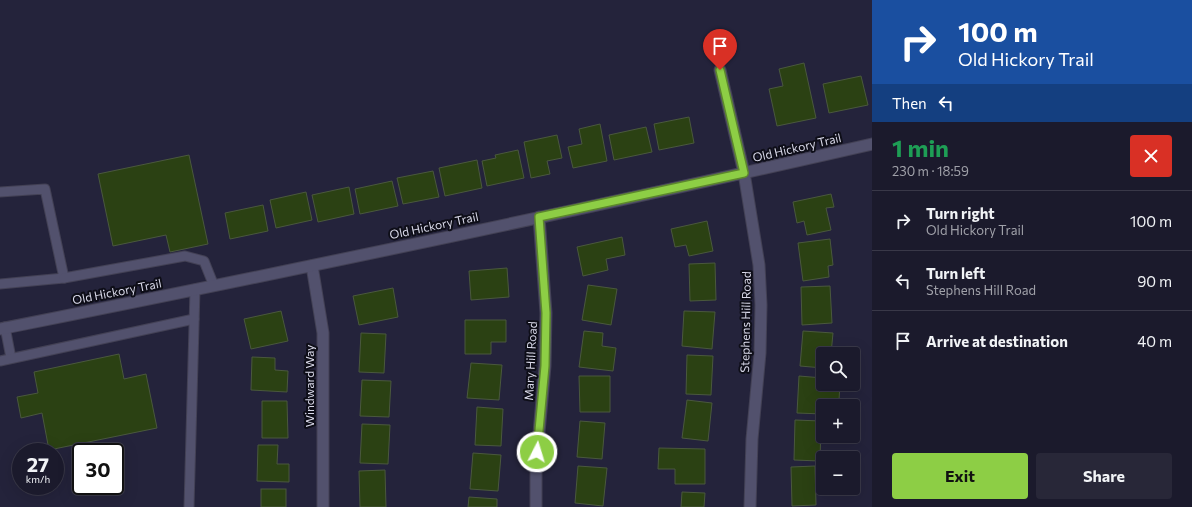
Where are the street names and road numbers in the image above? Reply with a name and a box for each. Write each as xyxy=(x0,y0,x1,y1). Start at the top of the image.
street label: Old Hickory Trail xyxy=(751,130,842,164)
street label: Old Hickory Trail xyxy=(388,209,480,241)
street label: Stephens Hill Road xyxy=(737,271,753,373)
street label: Old Hickory Trail xyxy=(71,276,163,307)
street label: Mary Hill Road xyxy=(521,321,539,401)
street label: Windward Way xyxy=(302,345,316,427)

